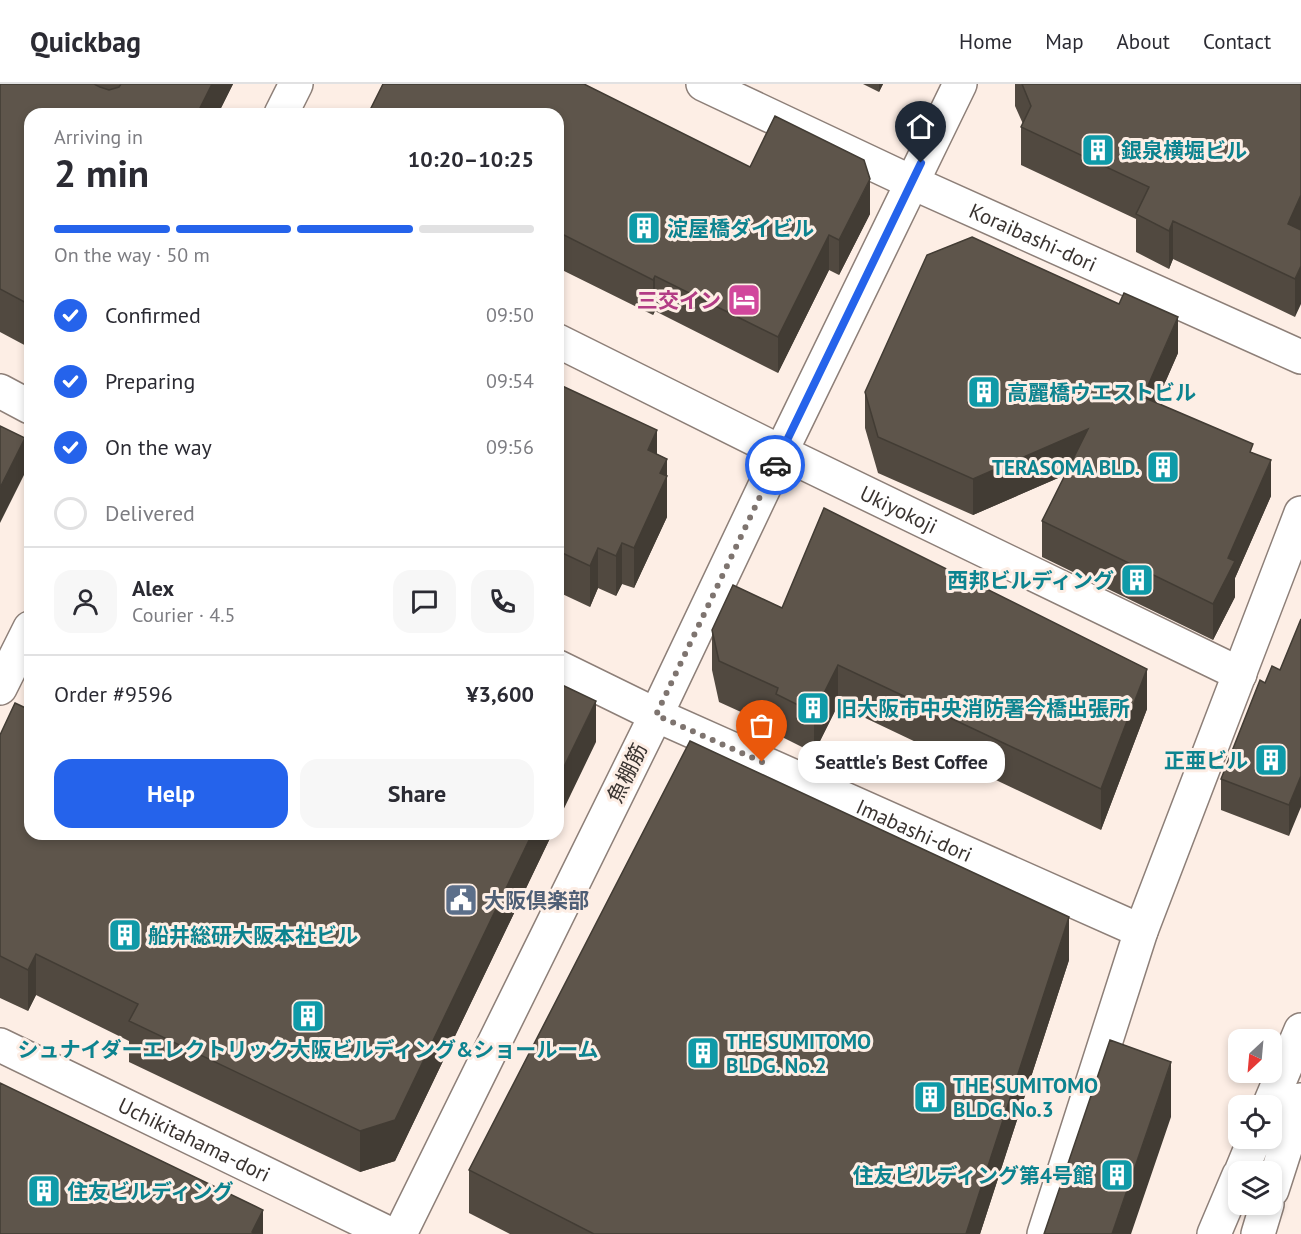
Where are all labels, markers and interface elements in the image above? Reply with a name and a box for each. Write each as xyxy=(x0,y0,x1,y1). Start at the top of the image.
text: Quickbag xyxy=(30,23,141,60)
text: Home xyxy=(959,28,1012,55)
text: Map xyxy=(1045,28,1084,55)
text: About xyxy=(1117,28,1170,55)
text: Contact xyxy=(1203,28,1271,55)
pin xyxy=(895,101,946,163)
icon: home xyxy=(904,110,937,143)
text: Arriving in xyxy=(54,124,143,150)
building icon: 銀泉横堀ビル xyxy=(1080,132,1116,168)
place label: 銀泉横堀ビル xyxy=(1121,137,1247,164)
text: 10:20–10:25 xyxy=(408,145,534,173)
text: 2 min xyxy=(54,147,149,198)
street label: Koraibashi-dori xyxy=(965,197,1101,277)
building icon: 淀屋橋ダイビル xyxy=(626,210,662,246)
place label: 淀屋橋ダイビル xyxy=(667,215,814,242)
text: On the way · 50 m xyxy=(54,242,210,268)
hotel icon: 三交イン xyxy=(726,282,762,318)
place label: 三交イン xyxy=(637,287,721,314)
icon: check xyxy=(54,299,87,332)
text: Confirmed xyxy=(105,301,201,329)
text: 09:50 xyxy=(486,302,534,328)
icon: check xyxy=(54,365,87,398)
text: Preparing xyxy=(105,367,195,395)
text: 09:54 xyxy=(486,368,534,394)
building icon: 高麗橋ウエストビル xyxy=(966,374,1002,410)
place label: 高麗橋ウエストビル xyxy=(1007,379,1196,406)
icon: check xyxy=(54,431,87,464)
text: On the way xyxy=(105,433,212,461)
text: 09:56 xyxy=(486,434,534,460)
courier xyxy=(745,435,805,495)
icon: car xyxy=(759,449,792,482)
building icon: TERASOMA BLD. xyxy=(1145,449,1181,485)
place label: TERASOMA BLD. xyxy=(992,454,1140,481)
street label: Ukiyokoji xyxy=(856,479,942,539)
text: Delivered xyxy=(105,499,195,527)
building icon: 西邦ビルディング xyxy=(1119,562,1155,598)
place label: 西邦ビルディング xyxy=(947,567,1114,594)
button: person xyxy=(54,570,117,633)
button: chat xyxy=(393,570,456,633)
button: phone xyxy=(471,570,534,633)
text: Alex xyxy=(132,574,174,602)
text: Courier · 4.5 xyxy=(132,602,235,628)
text: Order #9596 xyxy=(54,680,173,708)
text: ¥3,600 xyxy=(466,680,534,708)
building icon: 旧大阪市中央消防署今橋出張所 xyxy=(795,690,831,726)
place label: 旧大阪市中央消防署今橋出張所 xyxy=(836,695,1130,722)
pin xyxy=(736,700,787,762)
icon: bag xyxy=(745,709,778,742)
street label: 魚棚筋 xyxy=(601,739,653,807)
callout: Seattle's Best Coffee xyxy=(798,741,1005,783)
building icon: 正亜ビル xyxy=(1253,742,1289,778)
place label: 正亜ビル xyxy=(1164,747,1248,774)
text: Seattle's Best Coffee xyxy=(815,749,988,775)
button: Help xyxy=(54,759,288,828)
button: Share xyxy=(300,759,534,828)
street label: Imabashi-dori xyxy=(852,792,977,868)
public building icon: 大阪倶楽部 xyxy=(443,882,479,918)
place label: 大阪倶楽部 xyxy=(484,887,589,914)
building icon: 船井総研大阪本社ビル xyxy=(107,917,143,953)
place label: 船井総研大阪本社ビル xyxy=(148,922,358,949)
building icon: シュナイダーエレクトリック大阪ビルディング&ショールーム xyxy=(290,998,326,1034)
place label: THE SUMITOMO BLDG. No.2 xyxy=(726,1028,871,1079)
north arrow xyxy=(1228,1029,1282,1083)
map controls xyxy=(1228,1029,1282,1215)
building icon: THE SUMITOMO BLDG. No.2 xyxy=(685,1035,721,1071)
place label: シュナイダーエレクトリック大阪ビルディング&ショールーム xyxy=(17,1036,599,1063)
place label: THE SUMITOMO BLDG. No.3 xyxy=(953,1072,1098,1123)
building icon: THE SUMITOMO BLDG. No.3 xyxy=(912,1079,948,1115)
street label: Uchikitahama-dori xyxy=(114,1091,275,1188)
button: locate xyxy=(1228,1095,1282,1149)
building icon: 住友ビルディング第4号館 xyxy=(1099,1157,1135,1193)
button: layers xyxy=(1228,1161,1282,1215)
place label: 住友ビルディング第4号館 xyxy=(853,1162,1094,1189)
building icon: 住友ビルディング xyxy=(26,1173,62,1209)
place label: 住友ビルディング xyxy=(67,1178,234,1205)

